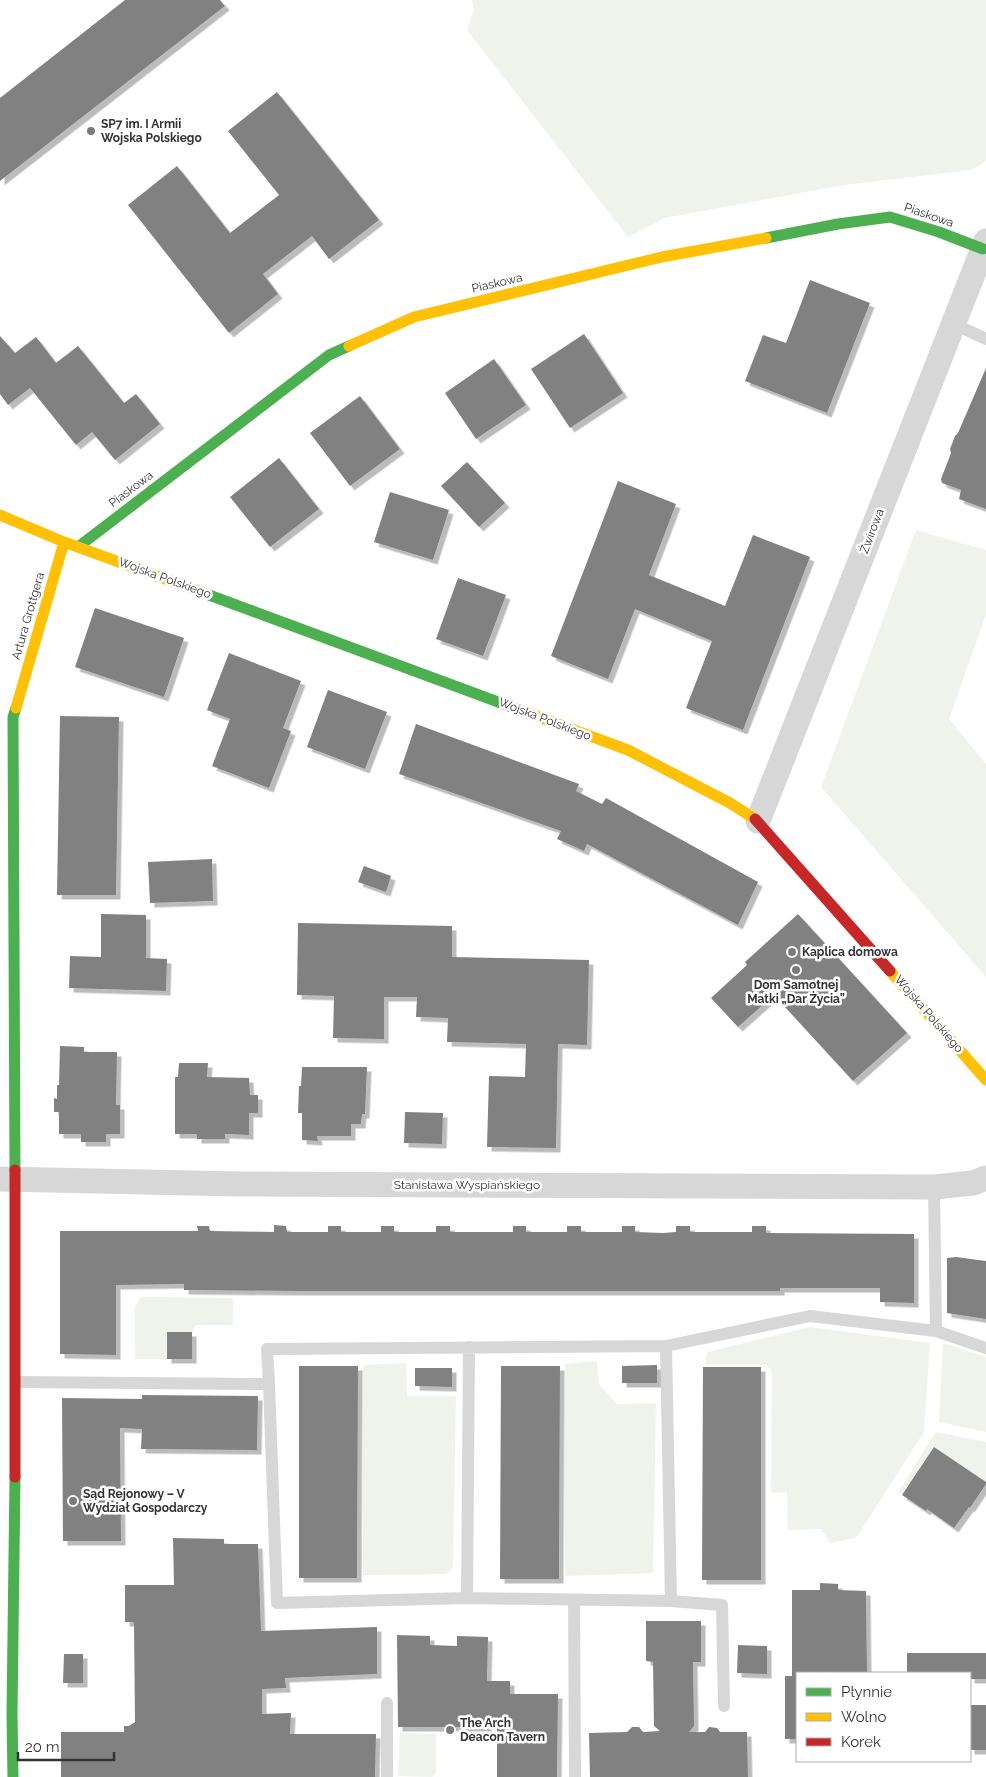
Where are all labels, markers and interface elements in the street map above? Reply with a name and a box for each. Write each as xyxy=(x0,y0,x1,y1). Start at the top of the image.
place label: SP7 im. I Armii Wojska Polskiego xyxy=(101,117,202,145)
marker: SP7 im. I Armii Wojska Polskiego xyxy=(85,125,97,137)
street label: Piaskowa xyxy=(902,200,956,230)
street label: Piaskowa xyxy=(470,270,524,296)
street label: Piaskowa xyxy=(106,468,156,510)
street label: Żwirowa xyxy=(857,507,887,555)
street label: Wojska Polskiego xyxy=(117,555,213,601)
street label: Artura Grottgera xyxy=(9,571,47,661)
street label: Wojska Polskiego xyxy=(497,695,593,743)
place label: Kaplica domowa xyxy=(802,945,898,959)
marker: Kaplica domowa xyxy=(786,946,798,958)
marker: Dom Samotnej Matki „Dar Życia” xyxy=(790,964,802,976)
street label: Wojska Polskiego xyxy=(892,973,966,1055)
place label: Dom Samotnej Matki „Dar Życia” xyxy=(747,978,845,1006)
street label: Stanisława Wyspiańskiego xyxy=(394,1178,540,1192)
place label: Sąd Rejonowy – V Wydział Gospodarczy xyxy=(83,1487,208,1515)
marker: Sąd Rejonowy – V Wydział Gospodarczy xyxy=(67,1495,79,1507)
legend xyxy=(796,1672,971,1762)
text: Płynnie xyxy=(841,1683,892,1701)
text: Wolno xyxy=(841,1708,886,1726)
place label: The Arch Deacon Tavern xyxy=(460,1716,545,1744)
marker: The Arch Deacon Tavern xyxy=(444,1724,456,1736)
scale bar xyxy=(18,1730,114,1762)
text: Korek xyxy=(841,1733,881,1751)
text: 20 m xyxy=(25,1738,60,1756)

